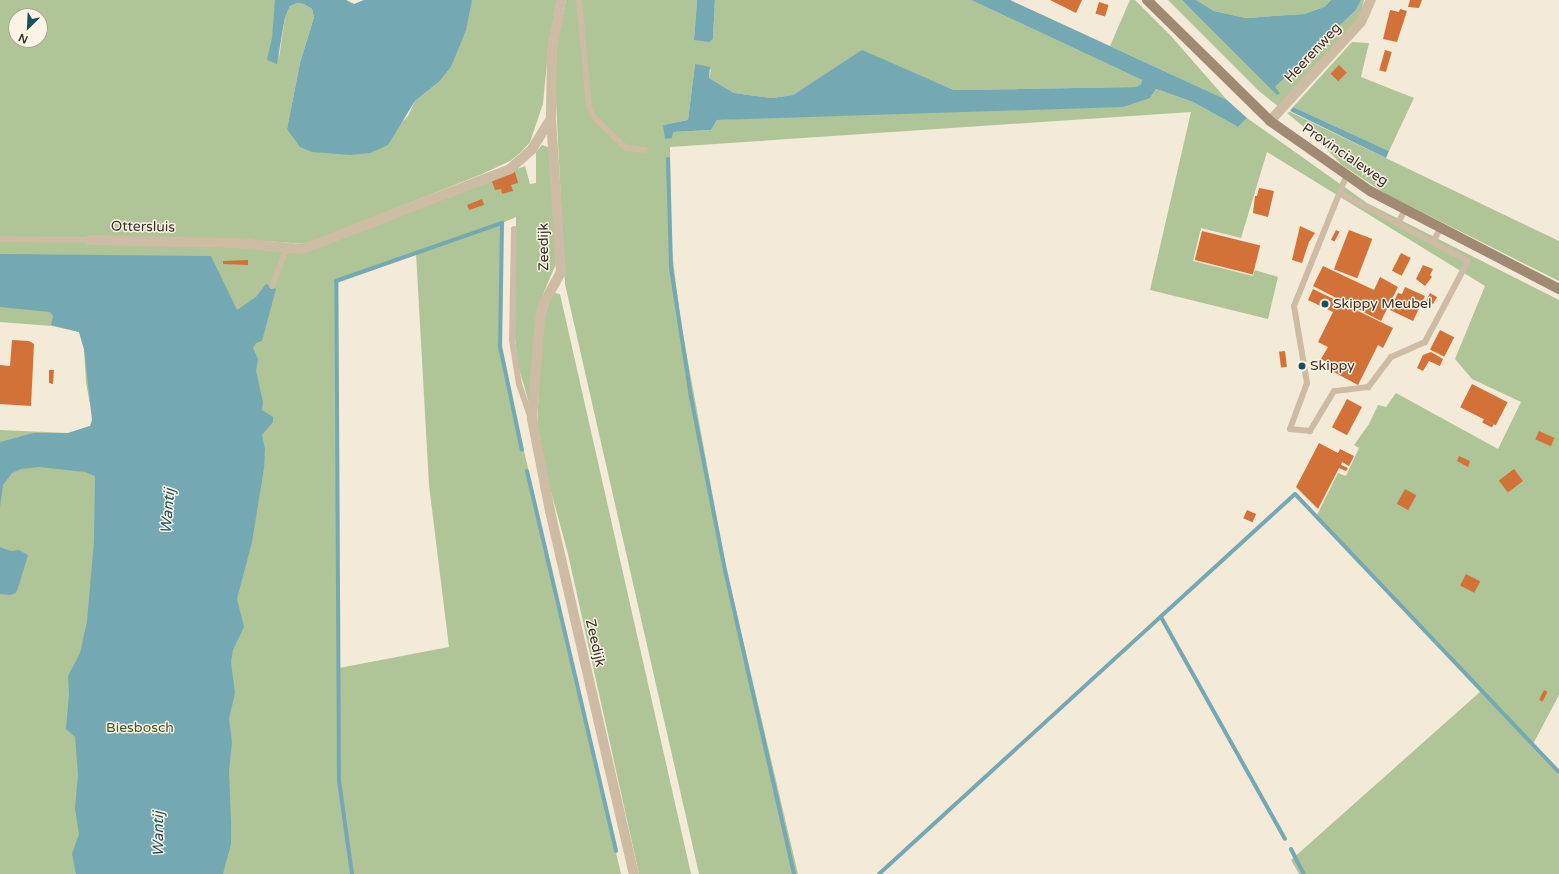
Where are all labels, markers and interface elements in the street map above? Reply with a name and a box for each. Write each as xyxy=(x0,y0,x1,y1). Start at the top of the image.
north arrow xyxy=(8,8,48,48)
street label: Heerenweg xyxy=(1281,20,1345,86)
text: N xyxy=(17,31,30,46)
street label: Provincialeweg xyxy=(1299,120,1391,190)
street label: Ottersluis xyxy=(111,218,175,236)
street label: Zeedijk xyxy=(535,223,553,271)
place label: Skippy Meubel xyxy=(1333,296,1431,312)
marker: Skippy Meubel xyxy=(1320,299,1330,309)
place label: Skippy xyxy=(1310,358,1355,374)
marker: Skippy xyxy=(1297,361,1307,371)
water label: Wantij xyxy=(157,488,179,534)
street label: Zeedijk xyxy=(581,618,609,668)
park label: Biesbosch xyxy=(106,720,174,736)
water label: Wantij xyxy=(150,811,168,857)

